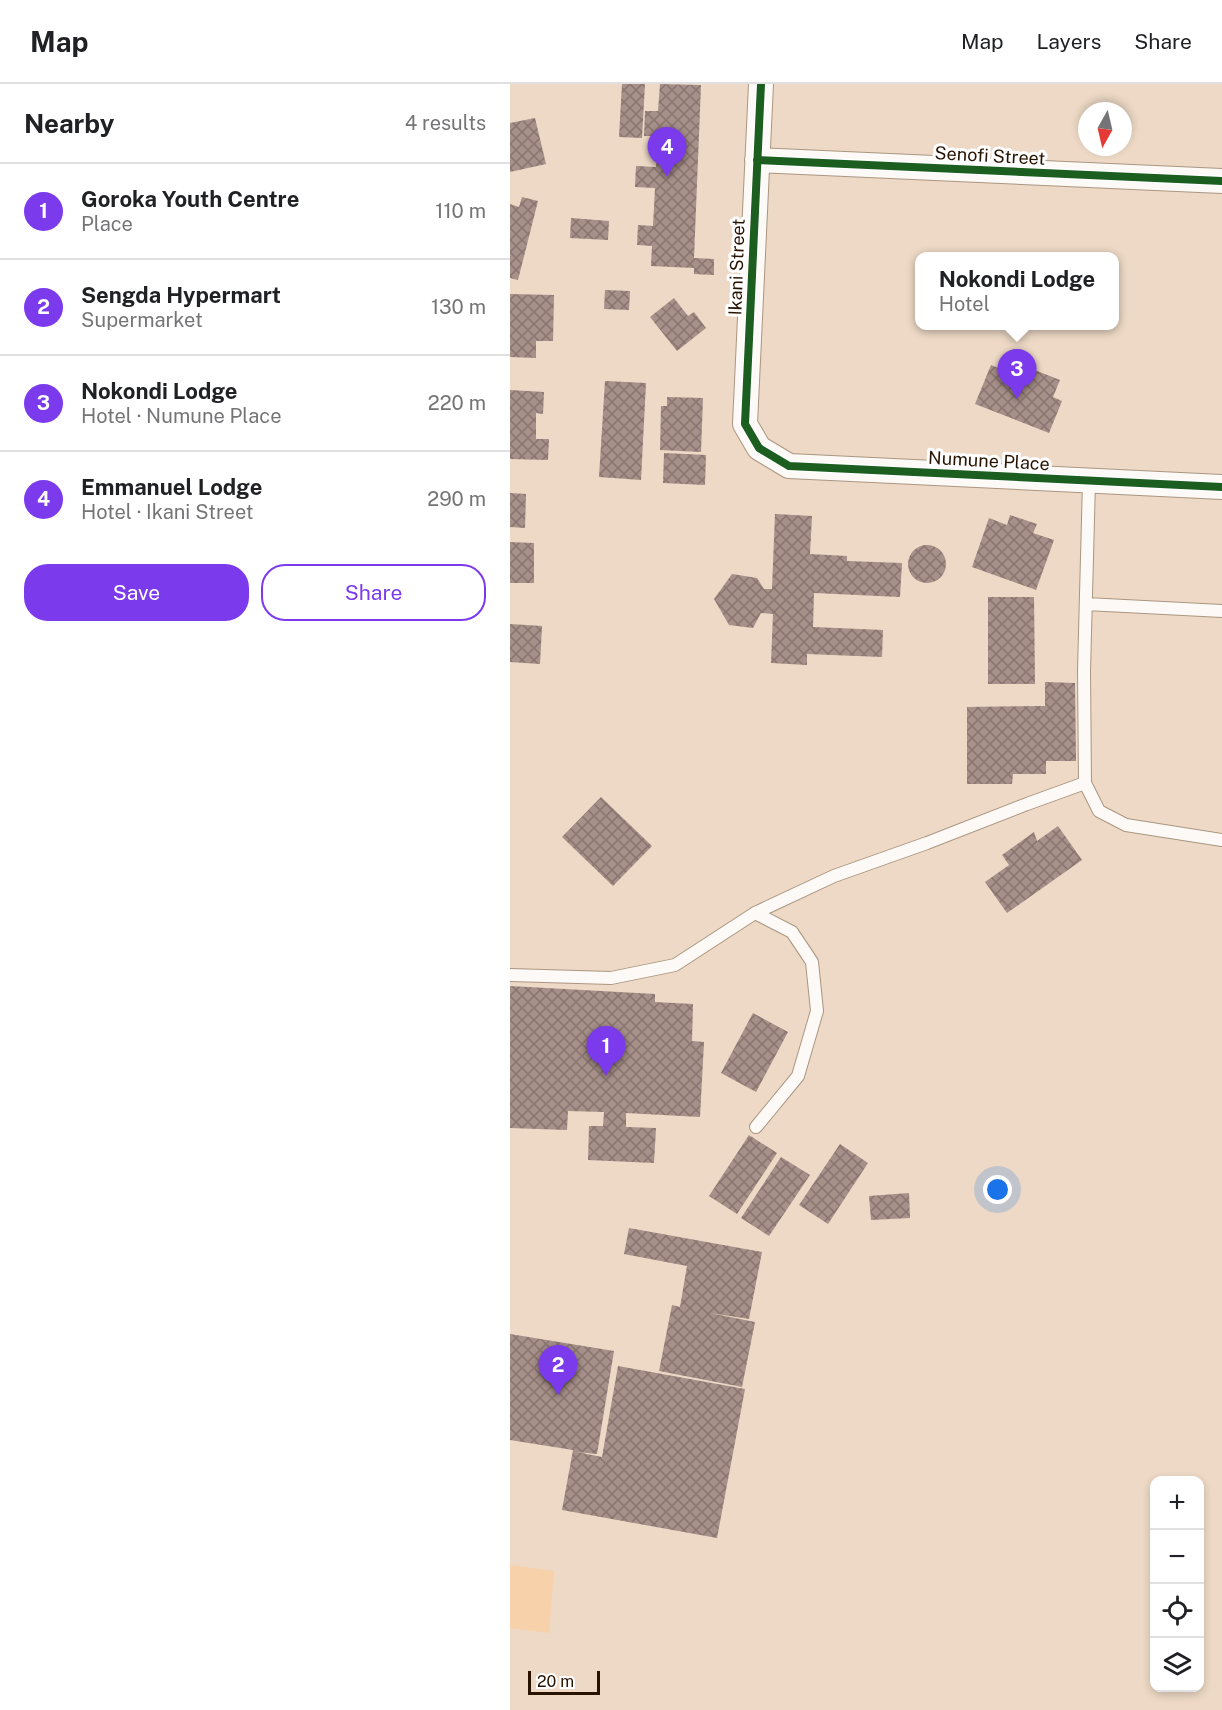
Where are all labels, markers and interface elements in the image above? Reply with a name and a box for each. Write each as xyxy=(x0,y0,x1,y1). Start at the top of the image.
text: Map xyxy=(30,25,89,58)
text: Map xyxy=(961,29,1004,54)
text: Layers xyxy=(1037,29,1101,54)
text: Share xyxy=(1134,29,1192,54)
north arrow xyxy=(1078,102,1132,156)
text: Nearby xyxy=(24,108,114,139)
text: 4 results xyxy=(405,111,486,135)
pin: 4 xyxy=(648,128,686,177)
street label: Senofi Street xyxy=(934,142,1046,169)
text: Goroka Youth Centre xyxy=(81,186,299,212)
text: 1 xyxy=(39,199,48,223)
text: 110 m xyxy=(435,199,486,223)
text: Place xyxy=(81,212,133,236)
street label: Ikani Street xyxy=(724,218,749,316)
popup xyxy=(915,252,1119,330)
text: Nokondi Lodge xyxy=(939,266,1095,292)
text: Sengda Hypermart xyxy=(81,282,281,308)
text: Hotel xyxy=(939,292,990,316)
text: 2 xyxy=(37,295,50,319)
text: 130 m xyxy=(431,295,486,319)
text: Supermarket xyxy=(81,308,203,332)
pin: 3 xyxy=(998,350,1036,399)
text: Nokondi Lodge xyxy=(81,378,237,404)
text: 3 xyxy=(37,391,50,415)
text: 220 m xyxy=(428,391,486,415)
text: Hotel · Numune Place xyxy=(81,404,281,428)
street label: Numune Place xyxy=(928,447,1050,474)
text: Emmanuel Lodge xyxy=(81,474,262,500)
text: 4 xyxy=(37,487,50,511)
text: 290 m xyxy=(427,487,486,511)
text: Hotel · Ikani Street xyxy=(81,500,254,524)
button: Save xyxy=(24,564,249,621)
button: Share xyxy=(261,564,486,621)
pin: 1 xyxy=(586,1026,626,1076)
your location xyxy=(983,1175,1012,1204)
pin: 2 xyxy=(538,1346,578,1395)
map controls xyxy=(1150,1476,1204,1692)
button: + xyxy=(1150,1476,1204,1530)
button: − xyxy=(1150,1530,1204,1584)
button: locate xyxy=(1150,1584,1204,1638)
button: layers xyxy=(1150,1638,1204,1692)
scale bar xyxy=(528,1668,600,1696)
text: 20 m xyxy=(537,1672,574,1691)

